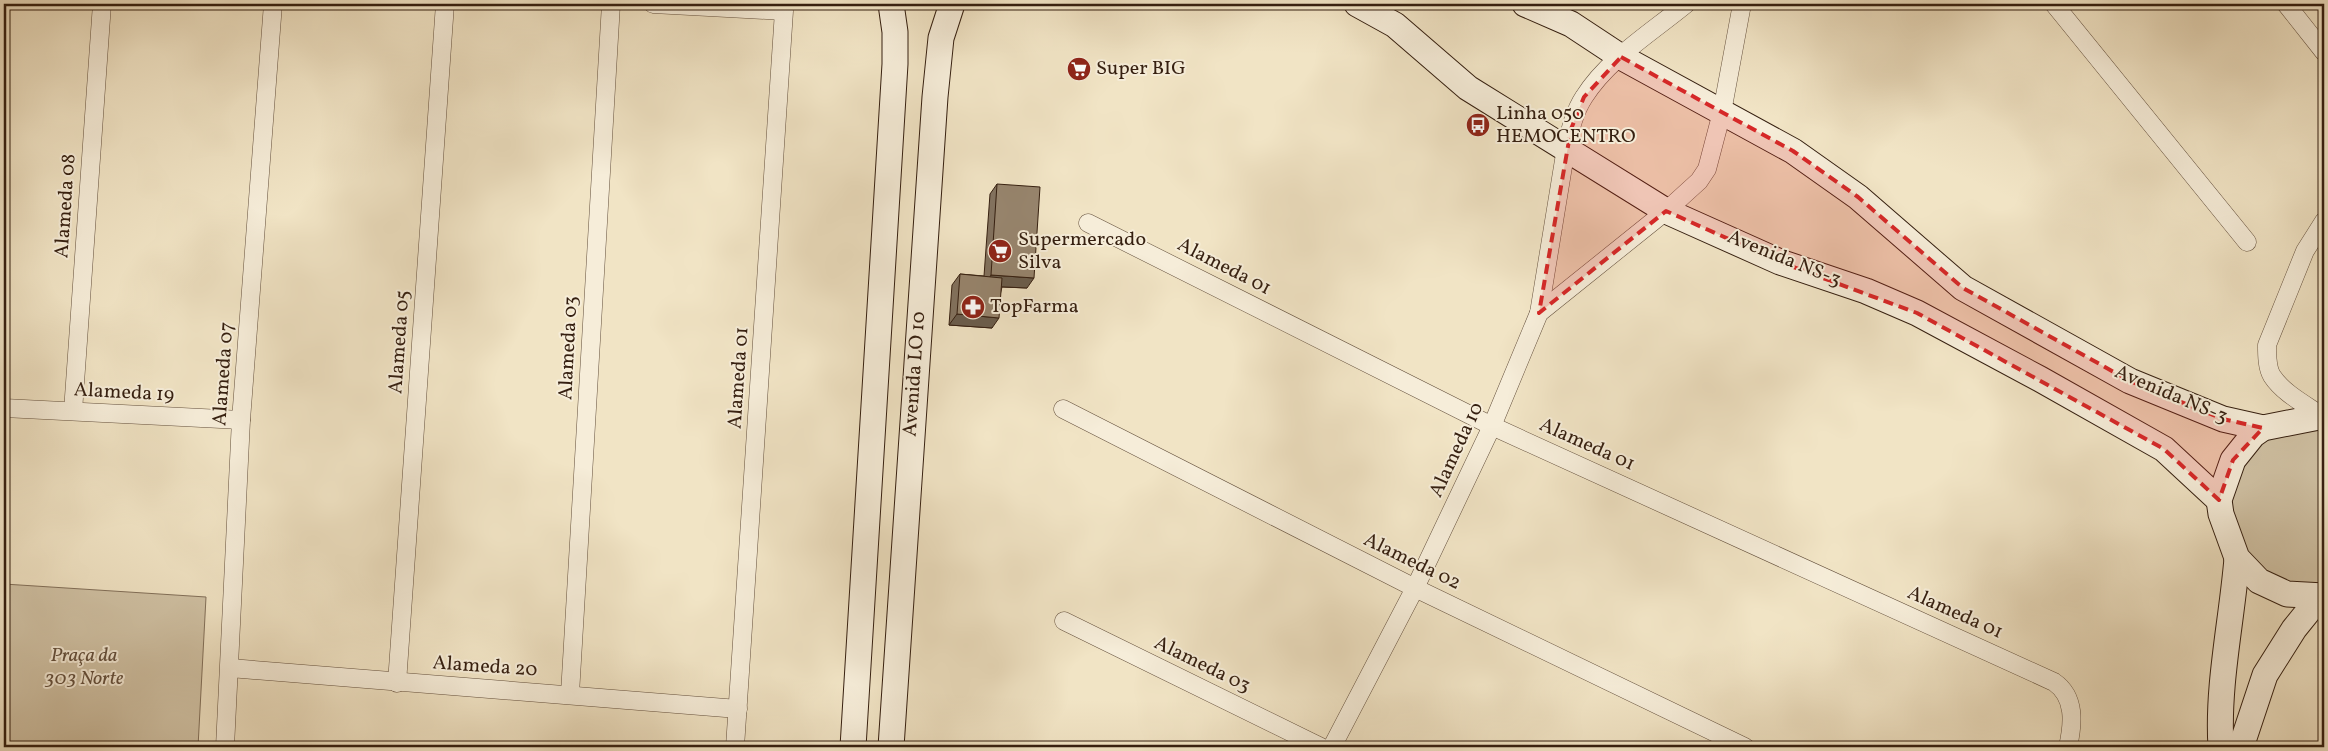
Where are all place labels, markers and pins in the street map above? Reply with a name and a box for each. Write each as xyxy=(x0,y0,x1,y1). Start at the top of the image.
place label: Super BIG xyxy=(1096,55,1186,83)
supermarket icon: Super BIG xyxy=(1066,56,1092,82)
place label: Linha 050 HEMOCENTRO xyxy=(1496,100,1636,151)
bus stop icon: Linha 050 HEMOCENTRO xyxy=(1465,112,1491,138)
place label: Supermercado Silva xyxy=(1018,226,1146,277)
supermarket icon: Supermercado Silva xyxy=(987,238,1013,264)
place label: TopFarma xyxy=(990,293,1079,321)
pharmacy icon: TopFarma xyxy=(960,294,986,320)

